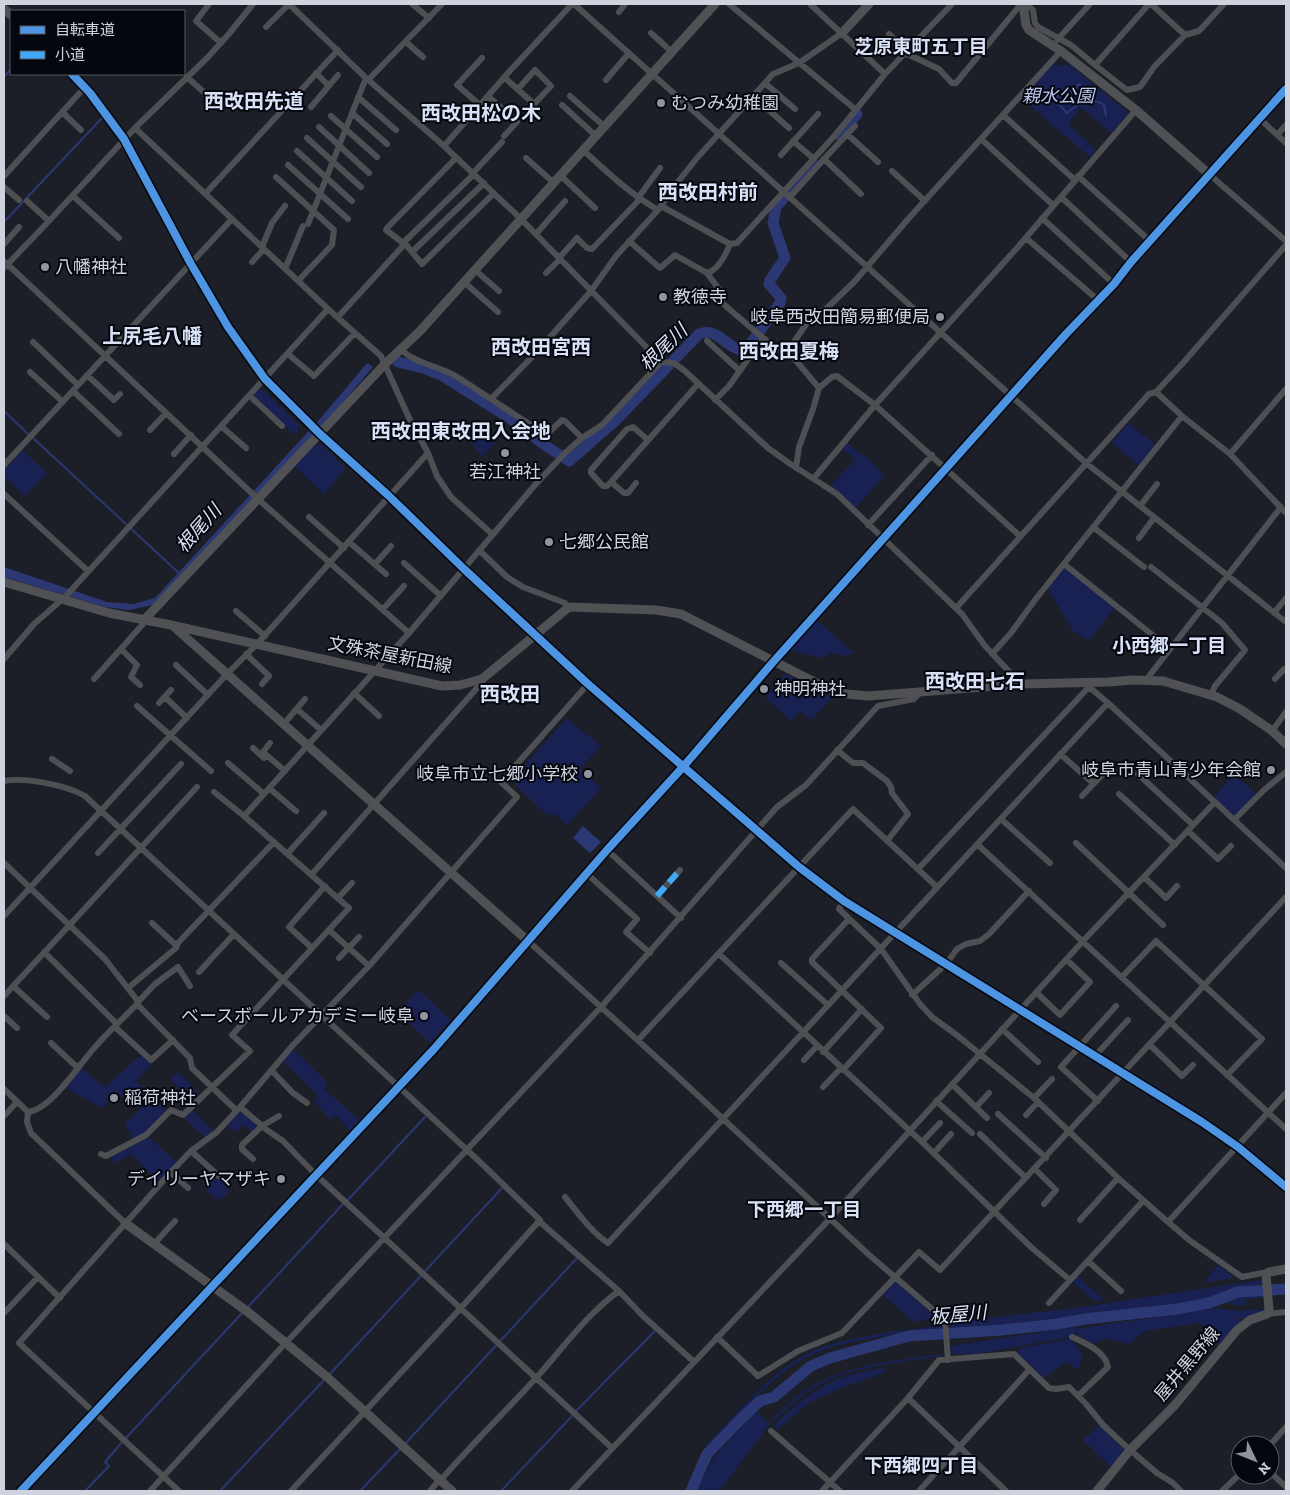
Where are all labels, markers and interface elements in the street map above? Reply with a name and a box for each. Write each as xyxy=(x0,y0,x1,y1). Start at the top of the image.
legend xyxy=(10,10,185,75)
text: 自転車道 xyxy=(55,21,115,39)
district label: 芝原東町五丁目 xyxy=(854,35,988,58)
text: 小道 xyxy=(55,46,85,64)
park label: 親水公園 xyxy=(1022,85,1097,107)
district label: 西改田先道 xyxy=(204,89,304,113)
place label: むつみ幼稚園 xyxy=(671,92,779,114)
marker: むつみ幼稚園 xyxy=(655,97,667,109)
district label: 西改田松の木 xyxy=(421,101,541,125)
district label: 西改田村前 xyxy=(658,180,758,204)
place label: 八幡神社 xyxy=(55,256,127,278)
marker: 八幡神社 xyxy=(39,261,51,273)
place label: 教徳寺 xyxy=(673,286,727,308)
marker: 教徳寺 xyxy=(657,291,669,303)
place label: 岐阜西改田簡易郵便局 xyxy=(750,306,930,328)
marker: 岐阜西改田簡易郵便局 xyxy=(934,311,946,323)
water label: 根尾川 xyxy=(635,318,693,375)
district label: 上尻毛八幡 xyxy=(102,324,202,348)
district label: 西改田宮西 xyxy=(491,335,591,359)
district label: 西改田夏梅 xyxy=(739,339,839,363)
district label: 西改田東改田入会地 xyxy=(371,419,551,443)
marker: 若江神社 xyxy=(499,447,511,459)
place label: 若江神社 xyxy=(469,461,541,483)
water label: 根尾川 xyxy=(171,498,227,557)
place label: 七郷公民館 xyxy=(559,531,649,553)
marker: 七郷公民館 xyxy=(543,536,555,548)
street label: 文殊茶屋新田線 xyxy=(326,632,454,678)
district label: 小西郷一丁目 xyxy=(1112,634,1226,657)
district label: 西改田七石 xyxy=(925,669,1025,693)
place label: 神明神社 xyxy=(774,678,846,700)
district label: 西改田 xyxy=(480,682,540,706)
marker: 神明神社 xyxy=(758,683,770,695)
place label: 岐阜市青山青少年会館 xyxy=(1081,759,1261,781)
place label: 岐阜市立七郷小学校 xyxy=(416,763,578,785)
marker: 岐阜市青山青少年会館 xyxy=(1265,764,1277,776)
marker: 岐阜市立七郷小学校 xyxy=(582,768,594,780)
place label: ベースボールアカデミー岐阜 xyxy=(181,1005,414,1027)
marker: ベースボールアカデミー岐阜 xyxy=(418,1010,430,1022)
place label: 稲荷神社 xyxy=(124,1087,196,1109)
marker: 稲荷神社 xyxy=(108,1092,120,1104)
place label: デイリーヤマザキ xyxy=(127,1168,271,1190)
marker: デイリーヤマザキ xyxy=(275,1173,287,1185)
district label: 下西郷一丁目 xyxy=(747,1198,861,1221)
water label: 板屋川 xyxy=(929,1300,989,1328)
street label: 屋井黒野線 xyxy=(1150,1322,1224,1406)
north arrow xyxy=(1230,1435,1280,1485)
district label: 下西郷四丁目 xyxy=(864,1454,978,1477)
text: N xyxy=(1254,1459,1274,1478)

